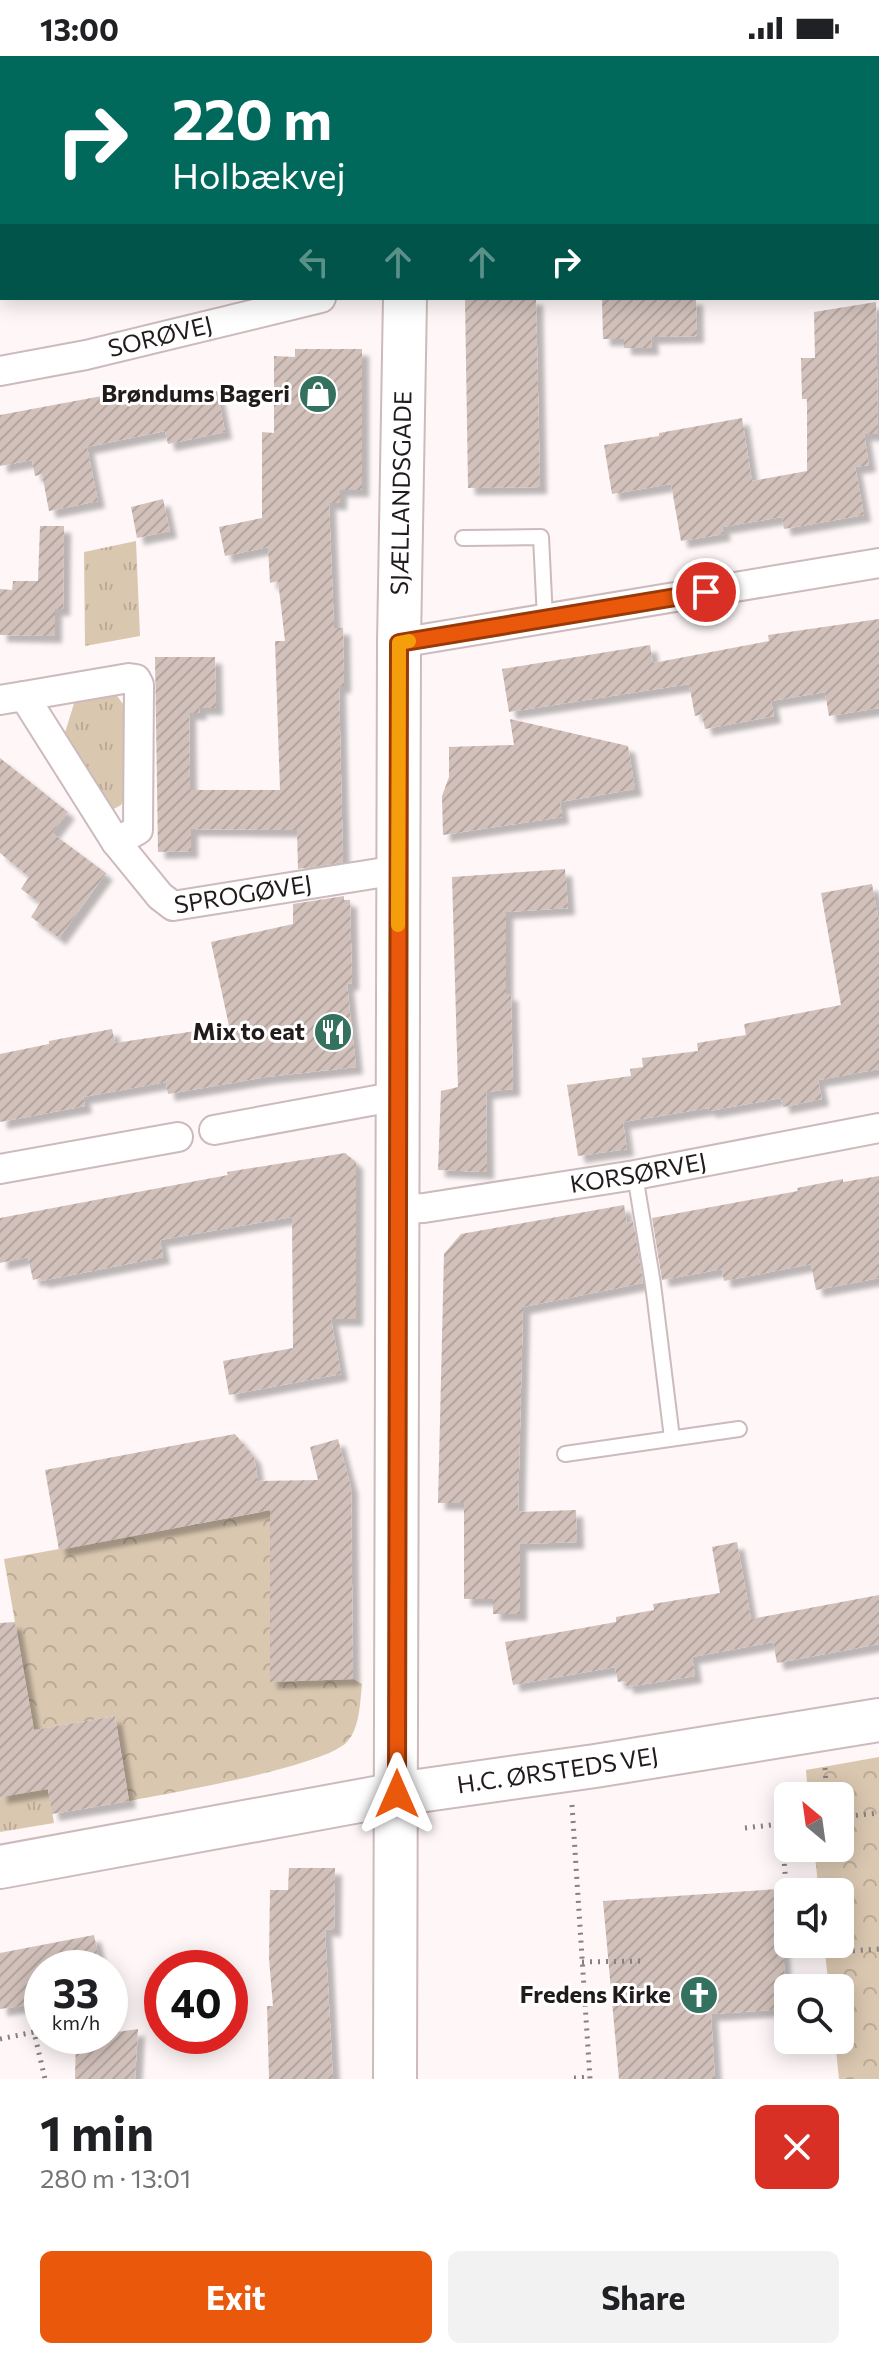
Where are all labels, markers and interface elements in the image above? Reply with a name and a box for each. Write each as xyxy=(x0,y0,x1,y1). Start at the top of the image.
text: 13:00 xyxy=(40,10,119,47)
text: 220 m xyxy=(172,83,332,152)
icon: right xyxy=(40,88,144,192)
text: Holbækvej xyxy=(172,152,346,196)
icon: left xyxy=(292,240,336,284)
icon: ahead xyxy=(376,240,420,284)
icon: ahead xyxy=(460,240,504,284)
icon: right xyxy=(544,240,588,284)
street label: SORØVEJ xyxy=(105,309,215,362)
shop icon: Brøndums Bageri xyxy=(297,373,339,415)
place label: Brøndums Bageri xyxy=(101,378,290,407)
street label: SJÆLLANDSGADE xyxy=(384,391,416,595)
pin xyxy=(672,558,740,626)
icon: arrive xyxy=(684,570,728,614)
street label: SPROGØVEJ xyxy=(172,868,314,919)
restaurant icon: Mix to eat xyxy=(312,1011,354,1053)
place label: Mix to eat xyxy=(193,1016,305,1045)
street label: KORSØRVEJ xyxy=(568,1146,709,1198)
street label: H.C. ØRSTEDS VEJ xyxy=(455,1740,660,1798)
position arrow xyxy=(355,1752,439,1836)
north arrow xyxy=(774,1782,854,1862)
map controls xyxy=(774,1782,854,2054)
button: sound xyxy=(774,1878,854,1958)
speed limit sign: 40 xyxy=(144,1950,248,2054)
text: 33 xyxy=(53,1967,99,2016)
church icon: Fredens Kirke xyxy=(678,1974,720,2016)
button: search xyxy=(774,1974,854,2054)
place label: Fredens Kirke xyxy=(520,1979,671,2008)
text: km/h xyxy=(52,2010,100,2034)
text: 1 min xyxy=(40,2102,154,2161)
button: close xyxy=(755,2105,839,2189)
text: 280 m · 13:01 xyxy=(40,2162,191,2193)
button: Exit xyxy=(40,2251,432,2343)
button: Share xyxy=(448,2251,839,2343)

